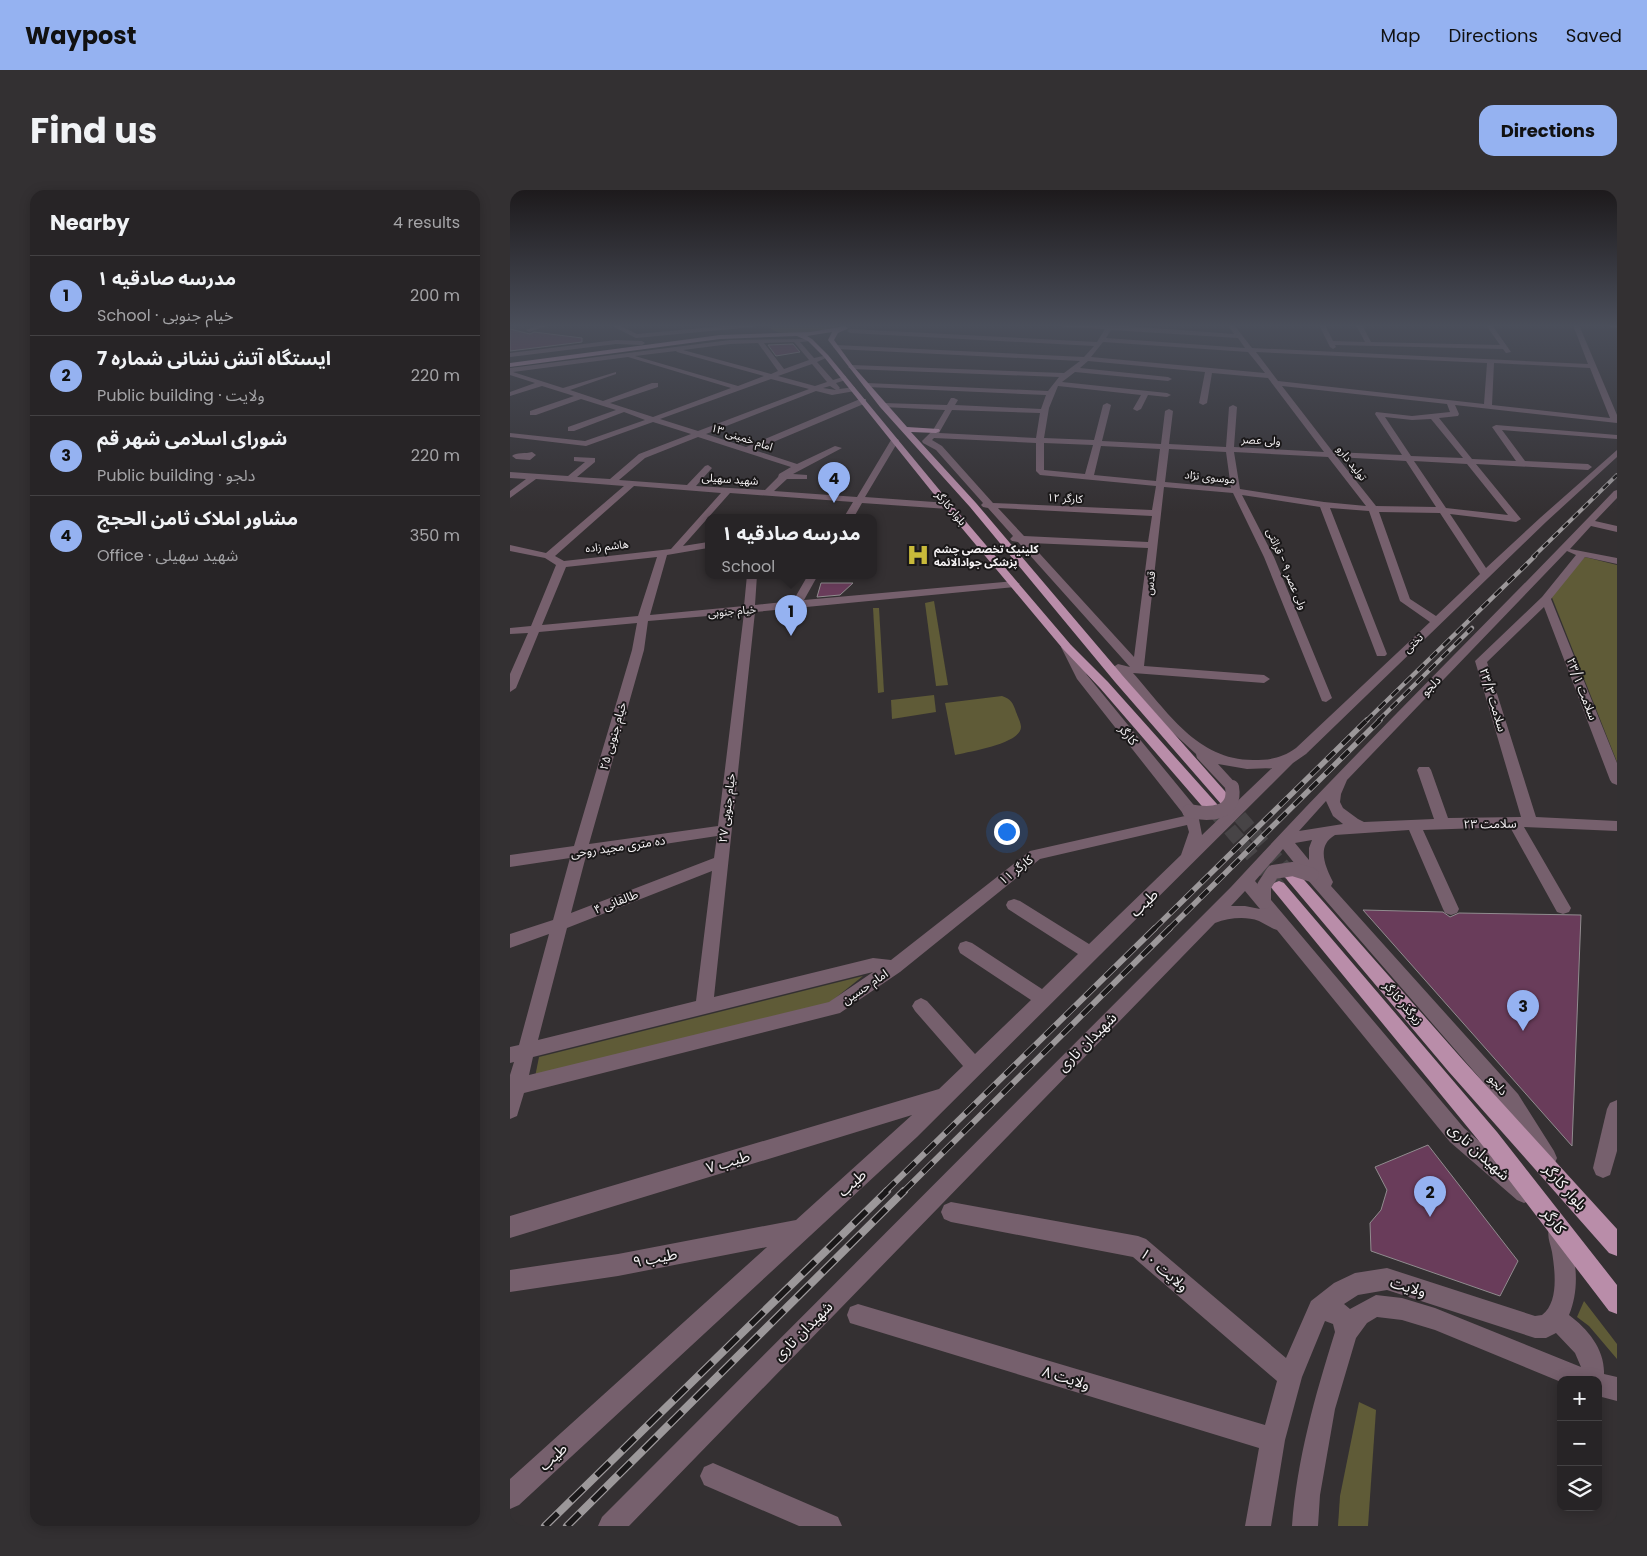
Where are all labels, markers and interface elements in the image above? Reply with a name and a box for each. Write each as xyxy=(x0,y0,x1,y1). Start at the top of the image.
text: Waypost xyxy=(25,19,136,52)
text: Map xyxy=(1381,23,1420,48)
text: Directions xyxy=(1448,23,1538,48)
text: Saved xyxy=(1566,23,1622,48)
button: Directions xyxy=(1479,105,1617,156)
text: Find us xyxy=(30,106,157,155)
text: Nearby xyxy=(50,208,130,237)
text: 4 results xyxy=(393,211,460,234)
text: مدرسه صادقیه ۱ xyxy=(97,265,236,292)
text: 1 xyxy=(63,284,69,307)
text: 200 m xyxy=(410,284,460,307)
text: School · خیام جنوبی xyxy=(97,304,233,327)
text: ایستگاه آتش نشانی شماره 7 xyxy=(97,345,331,372)
text: 2 xyxy=(61,364,71,387)
text: 220 m xyxy=(411,364,460,387)
text: Public building · ولایت xyxy=(97,384,265,407)
street label: امام خمینی ۱۳ xyxy=(709,419,775,455)
text: شورای اسلامی شهر قم xyxy=(97,425,287,452)
street label: ولی عصر xyxy=(1240,431,1281,449)
street label: تولید دارو xyxy=(1333,442,1371,484)
text: 3 xyxy=(61,444,71,467)
text: 220 m xyxy=(411,444,460,467)
pin: 4 xyxy=(818,462,850,503)
text: Public building · دلجو xyxy=(97,464,255,487)
street label: موسوی نژاد xyxy=(1184,466,1236,488)
street label: شهید سهیلی xyxy=(701,469,759,489)
street label: بلوار کارگر xyxy=(931,486,970,529)
street label: کارگر ۱۲ xyxy=(1047,489,1084,507)
text: مشاور املاک ثامن الحجج xyxy=(97,505,298,532)
popup xyxy=(705,514,877,579)
text: مدرسه صادقیه ۱ xyxy=(722,520,860,547)
text: 4 xyxy=(61,524,71,547)
text: 350 m xyxy=(410,524,460,547)
street label: ولی عصر ۹ - قرائتی xyxy=(1263,526,1311,612)
street label: هاشم زاده xyxy=(585,536,629,557)
place label: کلینیک تخصصی چشم پزشکی جوادالائمه xyxy=(934,541,1040,570)
hospital icon: کلینیک تخصصی چشم پزشکی جوادالائمه xyxy=(905,542,931,568)
text: Office · شهید سهیلی xyxy=(97,544,238,567)
text: School xyxy=(722,555,775,578)
street label: قدس xyxy=(1141,570,1159,596)
pin: 1 xyxy=(775,595,807,636)
street label: خیام جنوبی xyxy=(707,601,757,621)
street label: تختی xyxy=(1399,629,1427,657)
street label: سلامت ۲۳/۱ xyxy=(1563,655,1602,722)
street label: سلامت ۲۳/۳ xyxy=(1476,666,1511,734)
street label: دلجو xyxy=(1417,672,1445,699)
street label: خیام جنوبی ۲۵ xyxy=(595,700,631,772)
street label: کارگر xyxy=(1114,720,1143,749)
street label: خیام جنوبی ۲۷ xyxy=(714,772,740,844)
street label: سلامت ۲۳ xyxy=(1463,815,1517,832)
your location xyxy=(994,819,1020,845)
street label: ده متری مجید روحی xyxy=(570,831,667,862)
street label: کارگر ۱۱ xyxy=(995,850,1037,888)
street label: طیب xyxy=(1125,884,1163,921)
street label: طالقانی ۴ xyxy=(591,885,640,918)
street label: امام حسین xyxy=(838,965,892,1009)
street label: زیرگذر کارگر xyxy=(1379,976,1427,1028)
pin: 3 xyxy=(1507,990,1539,1031)
street label: شهیدان تاری xyxy=(1052,1007,1121,1076)
street label: دلجو xyxy=(1485,1071,1512,1099)
street label: شهیدان تاری xyxy=(1444,1118,1515,1185)
street label: طیب ۷ xyxy=(703,1145,752,1178)
street label: بلوار کارگر xyxy=(1538,1158,1592,1215)
street label: طیب xyxy=(833,1164,871,1201)
pin: 2 xyxy=(1414,1176,1446,1217)
street label: کارگر xyxy=(1537,1203,1572,1239)
street label: طیب ۹ xyxy=(631,1243,679,1272)
street label: ولایت ۱۰ xyxy=(1136,1243,1193,1296)
street label: ولایت xyxy=(1388,1271,1428,1302)
street label: شهیدان تاری xyxy=(768,1296,837,1365)
street label: ولایت ۸ xyxy=(1040,1360,1093,1395)
map controls xyxy=(1557,1376,1602,1511)
button: + xyxy=(1557,1376,1602,1421)
button: − xyxy=(1557,1421,1602,1466)
street label: طیب xyxy=(534,1438,572,1475)
button: layers xyxy=(1557,1466,1602,1511)

